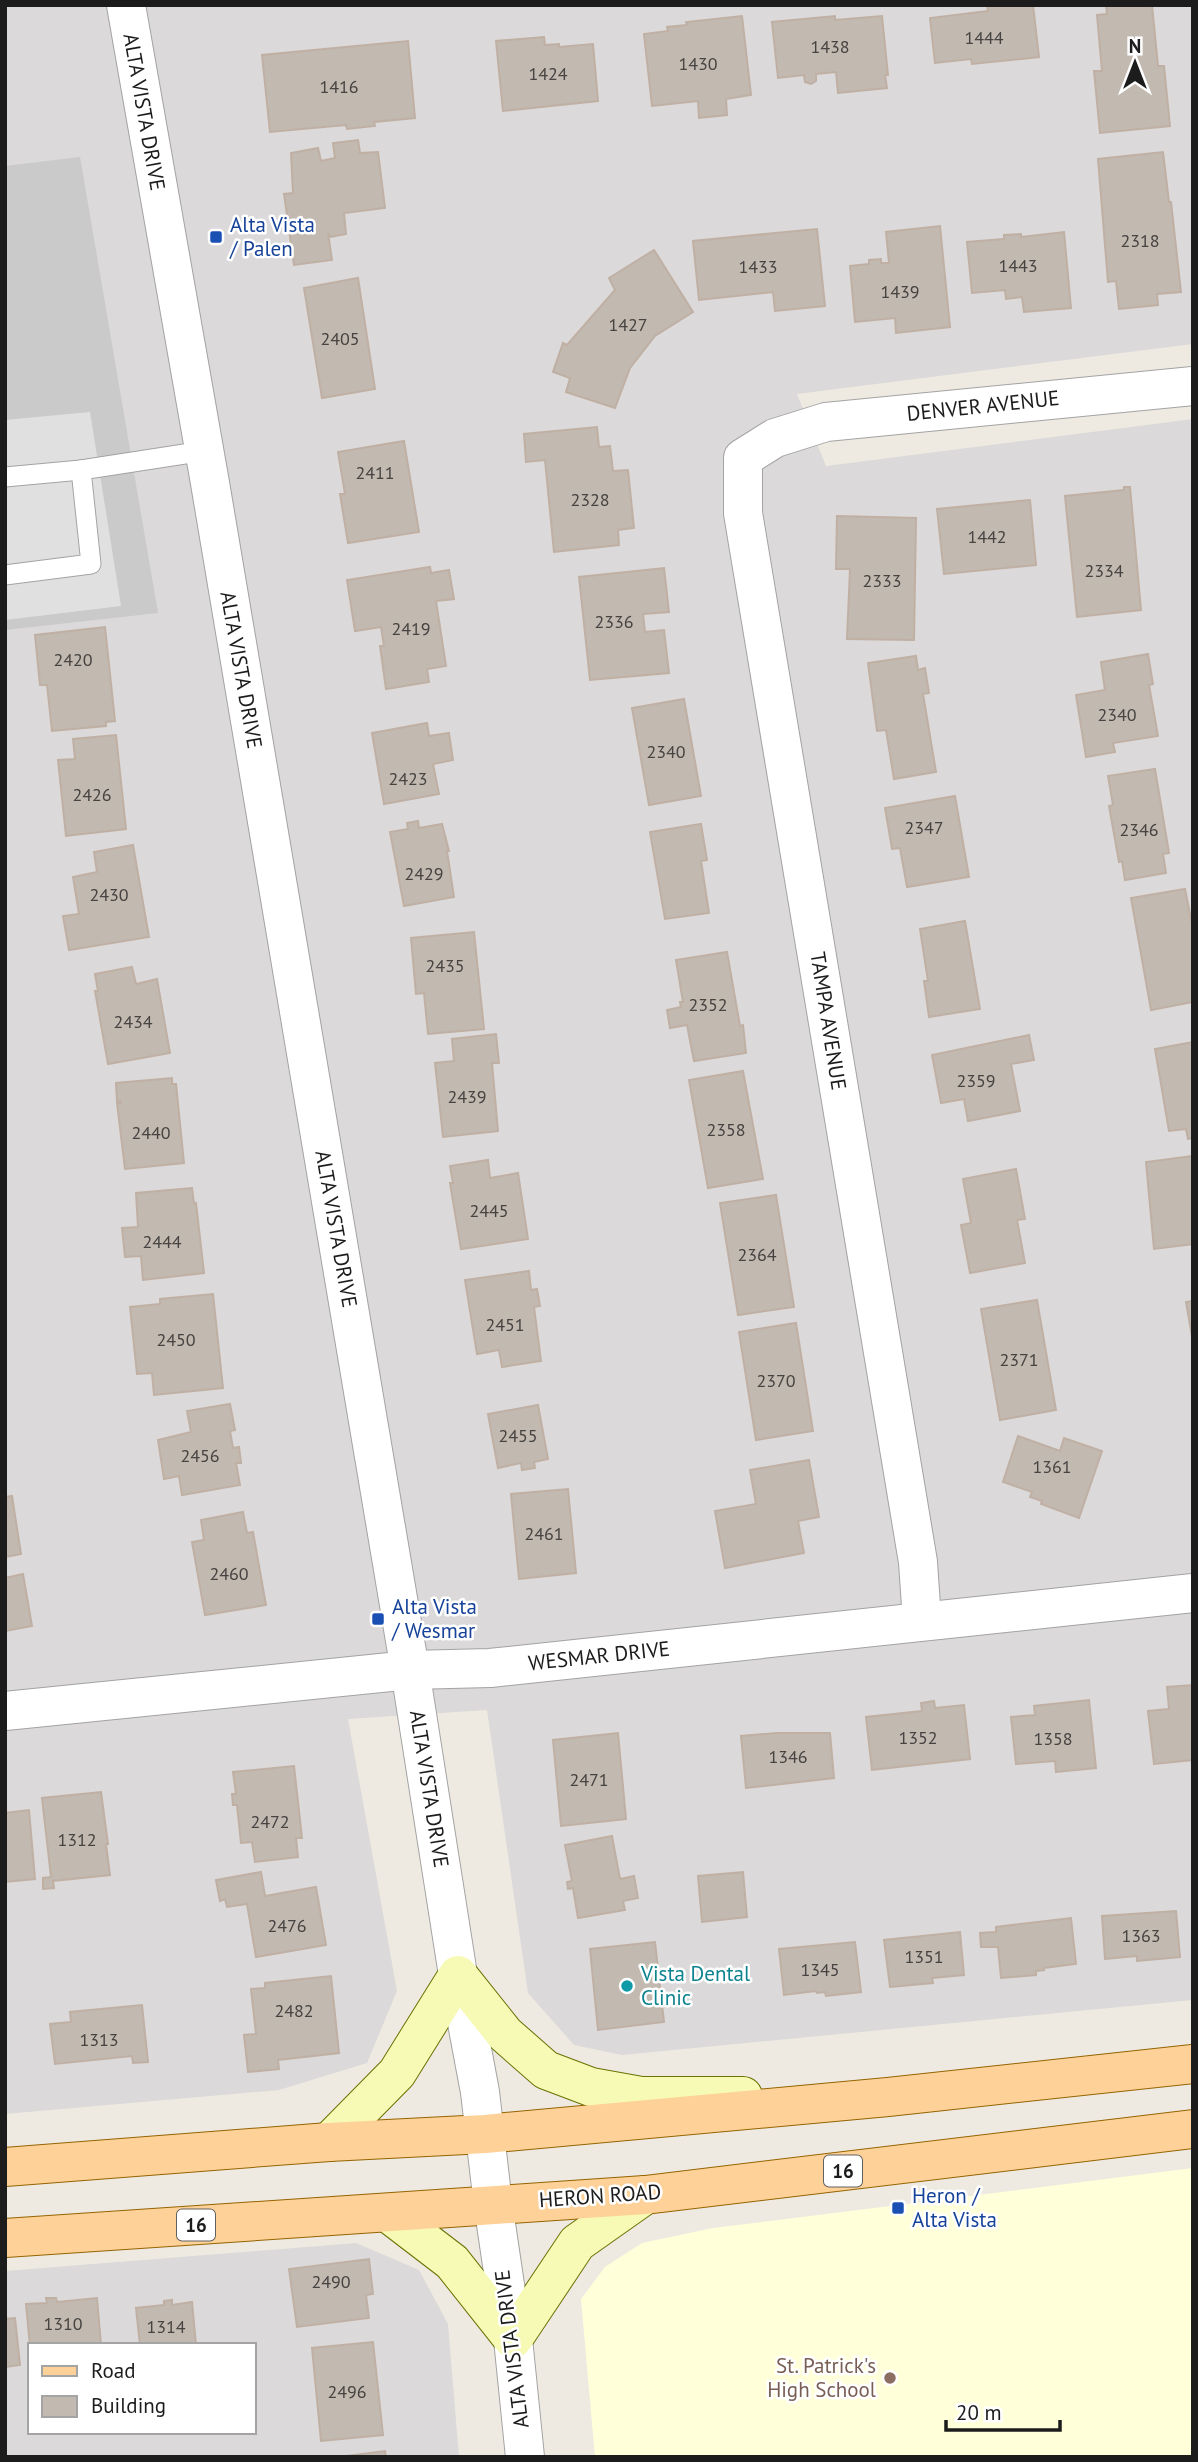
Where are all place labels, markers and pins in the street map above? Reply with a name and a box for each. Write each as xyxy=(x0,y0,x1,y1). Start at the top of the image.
place label: Alta Vista / Palen xyxy=(229,211,315,262)
marker: Alta Vista / Palen xyxy=(208,229,224,245)
place label: Alta Vista / Wesmar xyxy=(391,1593,477,1644)
marker: Alta Vista / Wesmar xyxy=(370,1611,386,1627)
place label: Vista Dental Clinic xyxy=(640,1960,750,2011)
marker: Vista Dental Clinic xyxy=(619,1978,635,1994)
place label: Heron / Alta Vista xyxy=(912,2182,997,2233)
marker: Heron / Alta Vista xyxy=(890,2200,906,2216)
place label: St. Patrick's High School xyxy=(767,2352,876,2403)
marker: St. Patrick's High School xyxy=(882,2370,898,2386)

